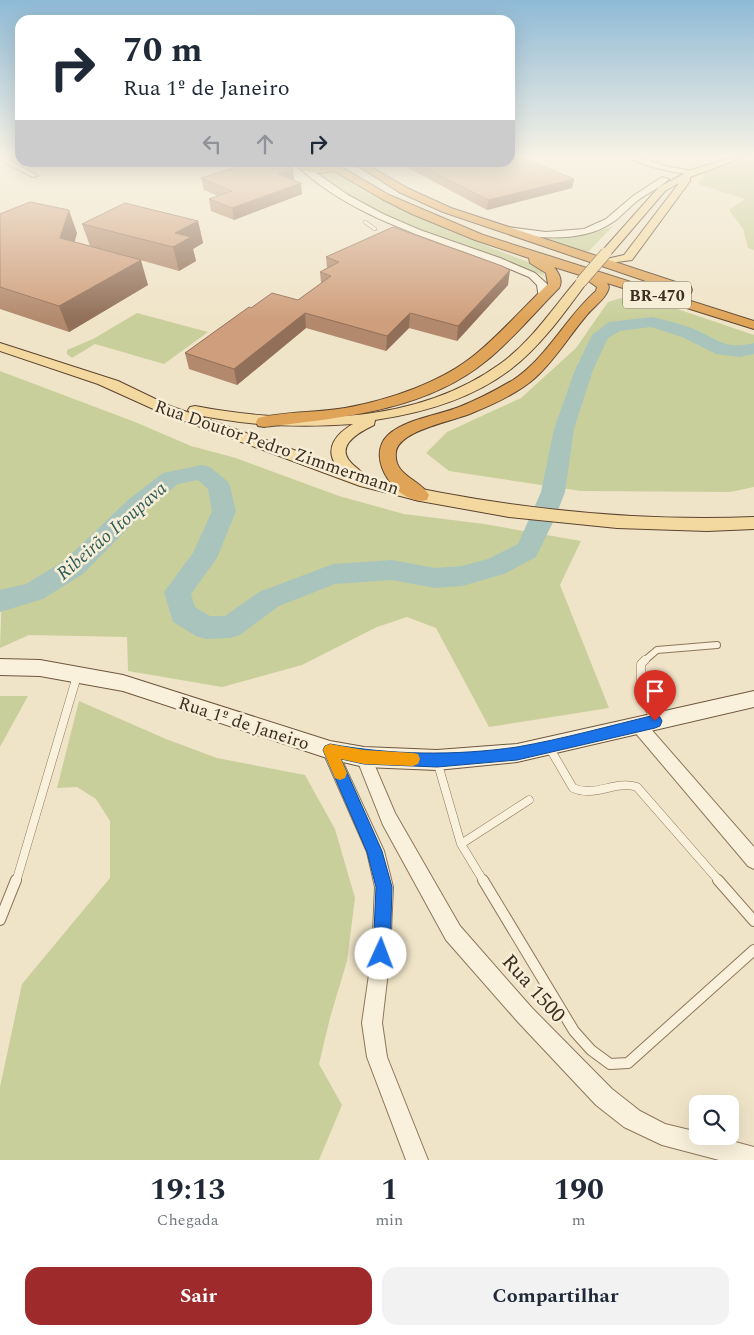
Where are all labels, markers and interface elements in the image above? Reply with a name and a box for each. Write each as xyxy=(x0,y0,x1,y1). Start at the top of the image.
text: 70 m xyxy=(123,24,203,77)
icon: right xyxy=(40,35,105,100)
text: Rua 1º de Janeiro xyxy=(123,72,290,105)
icon: left xyxy=(198,130,226,158)
icon: ahead xyxy=(251,130,279,158)
icon: right xyxy=(304,130,332,158)
road number: BR-470 xyxy=(623,282,691,308)
street label: Rua Doutor Pedro Zimmermann xyxy=(151,393,403,502)
water label: Ribeirão Itoupava xyxy=(50,475,174,587)
pin xyxy=(634,670,676,721)
icon: arrive xyxy=(641,677,669,705)
street label: Rua 1º de Janeiro xyxy=(175,690,313,757)
position arrow xyxy=(354,927,406,979)
street label: Rua 1500 xyxy=(494,947,573,1030)
map controls xyxy=(689,1095,739,1145)
button: search xyxy=(689,1095,739,1145)
text: 19:13 xyxy=(150,1167,225,1213)
text: 1 xyxy=(381,1167,398,1213)
text: 190 xyxy=(553,1167,604,1213)
text: Chegada xyxy=(157,1208,219,1232)
text: min xyxy=(375,1208,403,1232)
text: m xyxy=(572,1208,586,1232)
button: Sair xyxy=(25,1267,372,1325)
button: Compartilhar xyxy=(382,1267,729,1325)

